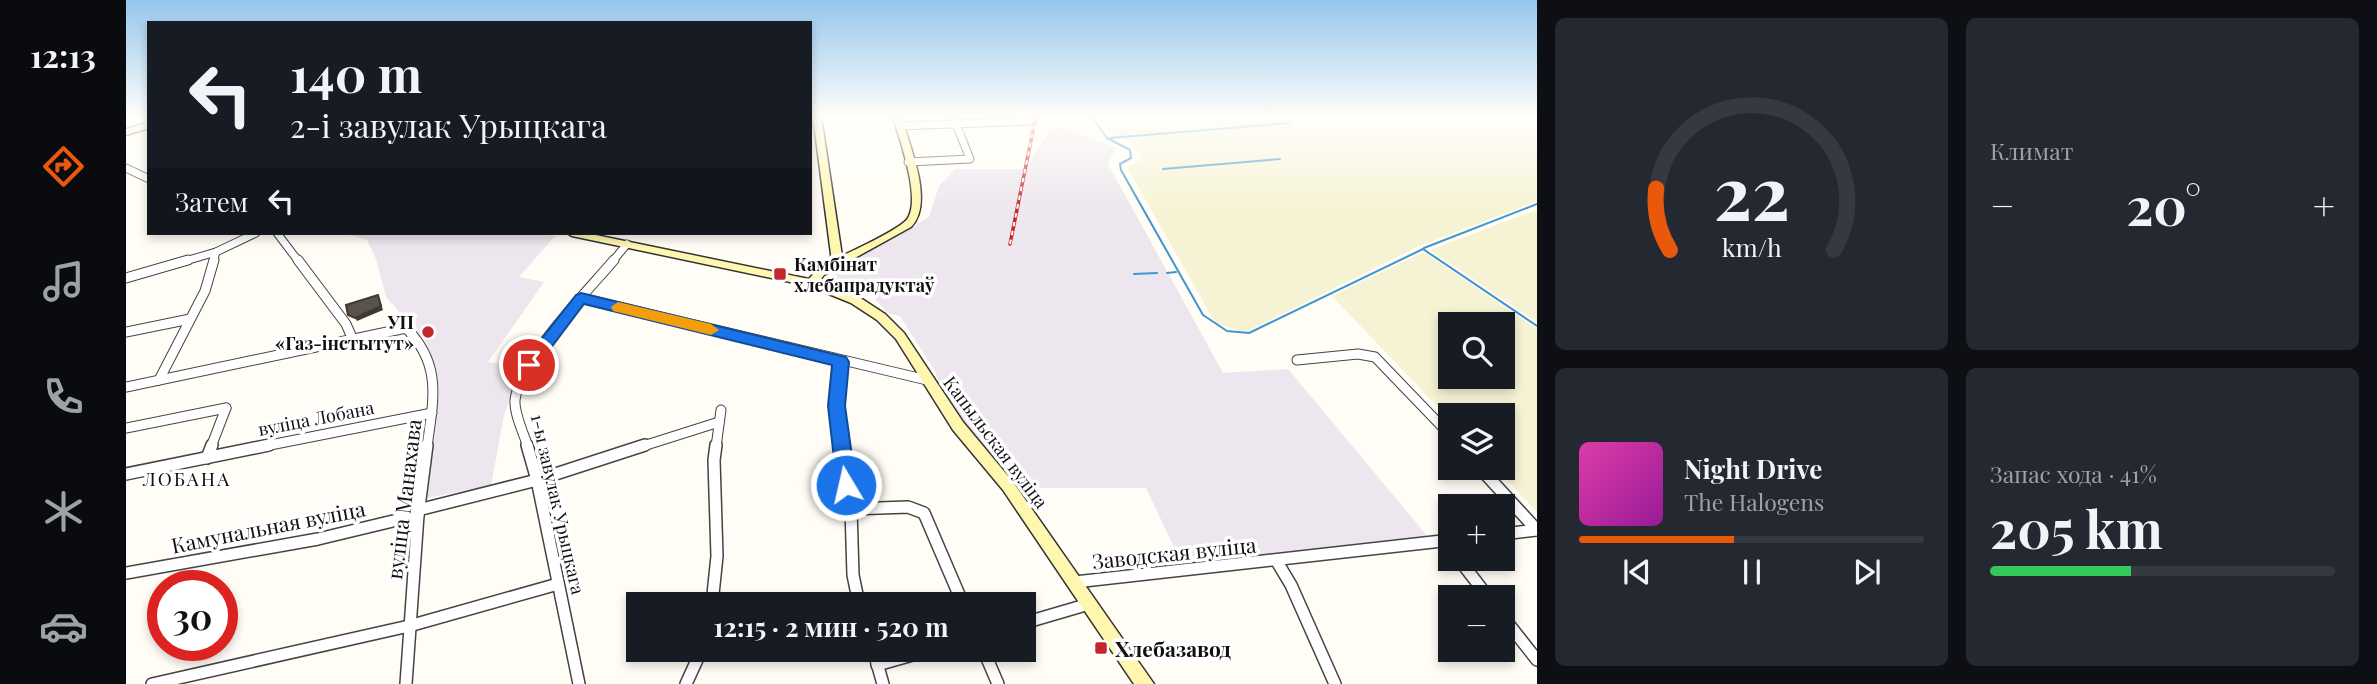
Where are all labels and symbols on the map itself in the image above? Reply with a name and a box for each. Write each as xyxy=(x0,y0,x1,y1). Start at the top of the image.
place label: Камбінат хлебапрадуктаў xyxy=(794,252,935,297)
marker: Камбінат хлебапрадуктаў xyxy=(772,266,788,282)
place label: УП «Газ-інстытут» xyxy=(275,310,414,355)
marker: УП «Газ-інстытут» xyxy=(420,324,436,340)
pin xyxy=(499,335,559,395)
street label: Капыльская вуліца xyxy=(938,371,1054,513)
street label: вуліца Лобана xyxy=(256,395,376,441)
street label: 1-ы завулак Урыцкага xyxy=(526,411,590,597)
street label: вуліца Манахава xyxy=(379,417,427,581)
position arrow xyxy=(809,448,883,522)
district label: ЛОБАНА xyxy=(142,465,231,491)
street label: Камунальная вуліца xyxy=(169,493,368,559)
street label: Заводская вуліца xyxy=(1091,529,1258,575)
speed limit sign: 30 xyxy=(147,570,238,661)
place label: Хлебазавод xyxy=(1115,634,1232,662)
marker: Хлебазавод xyxy=(1093,640,1109,656)

